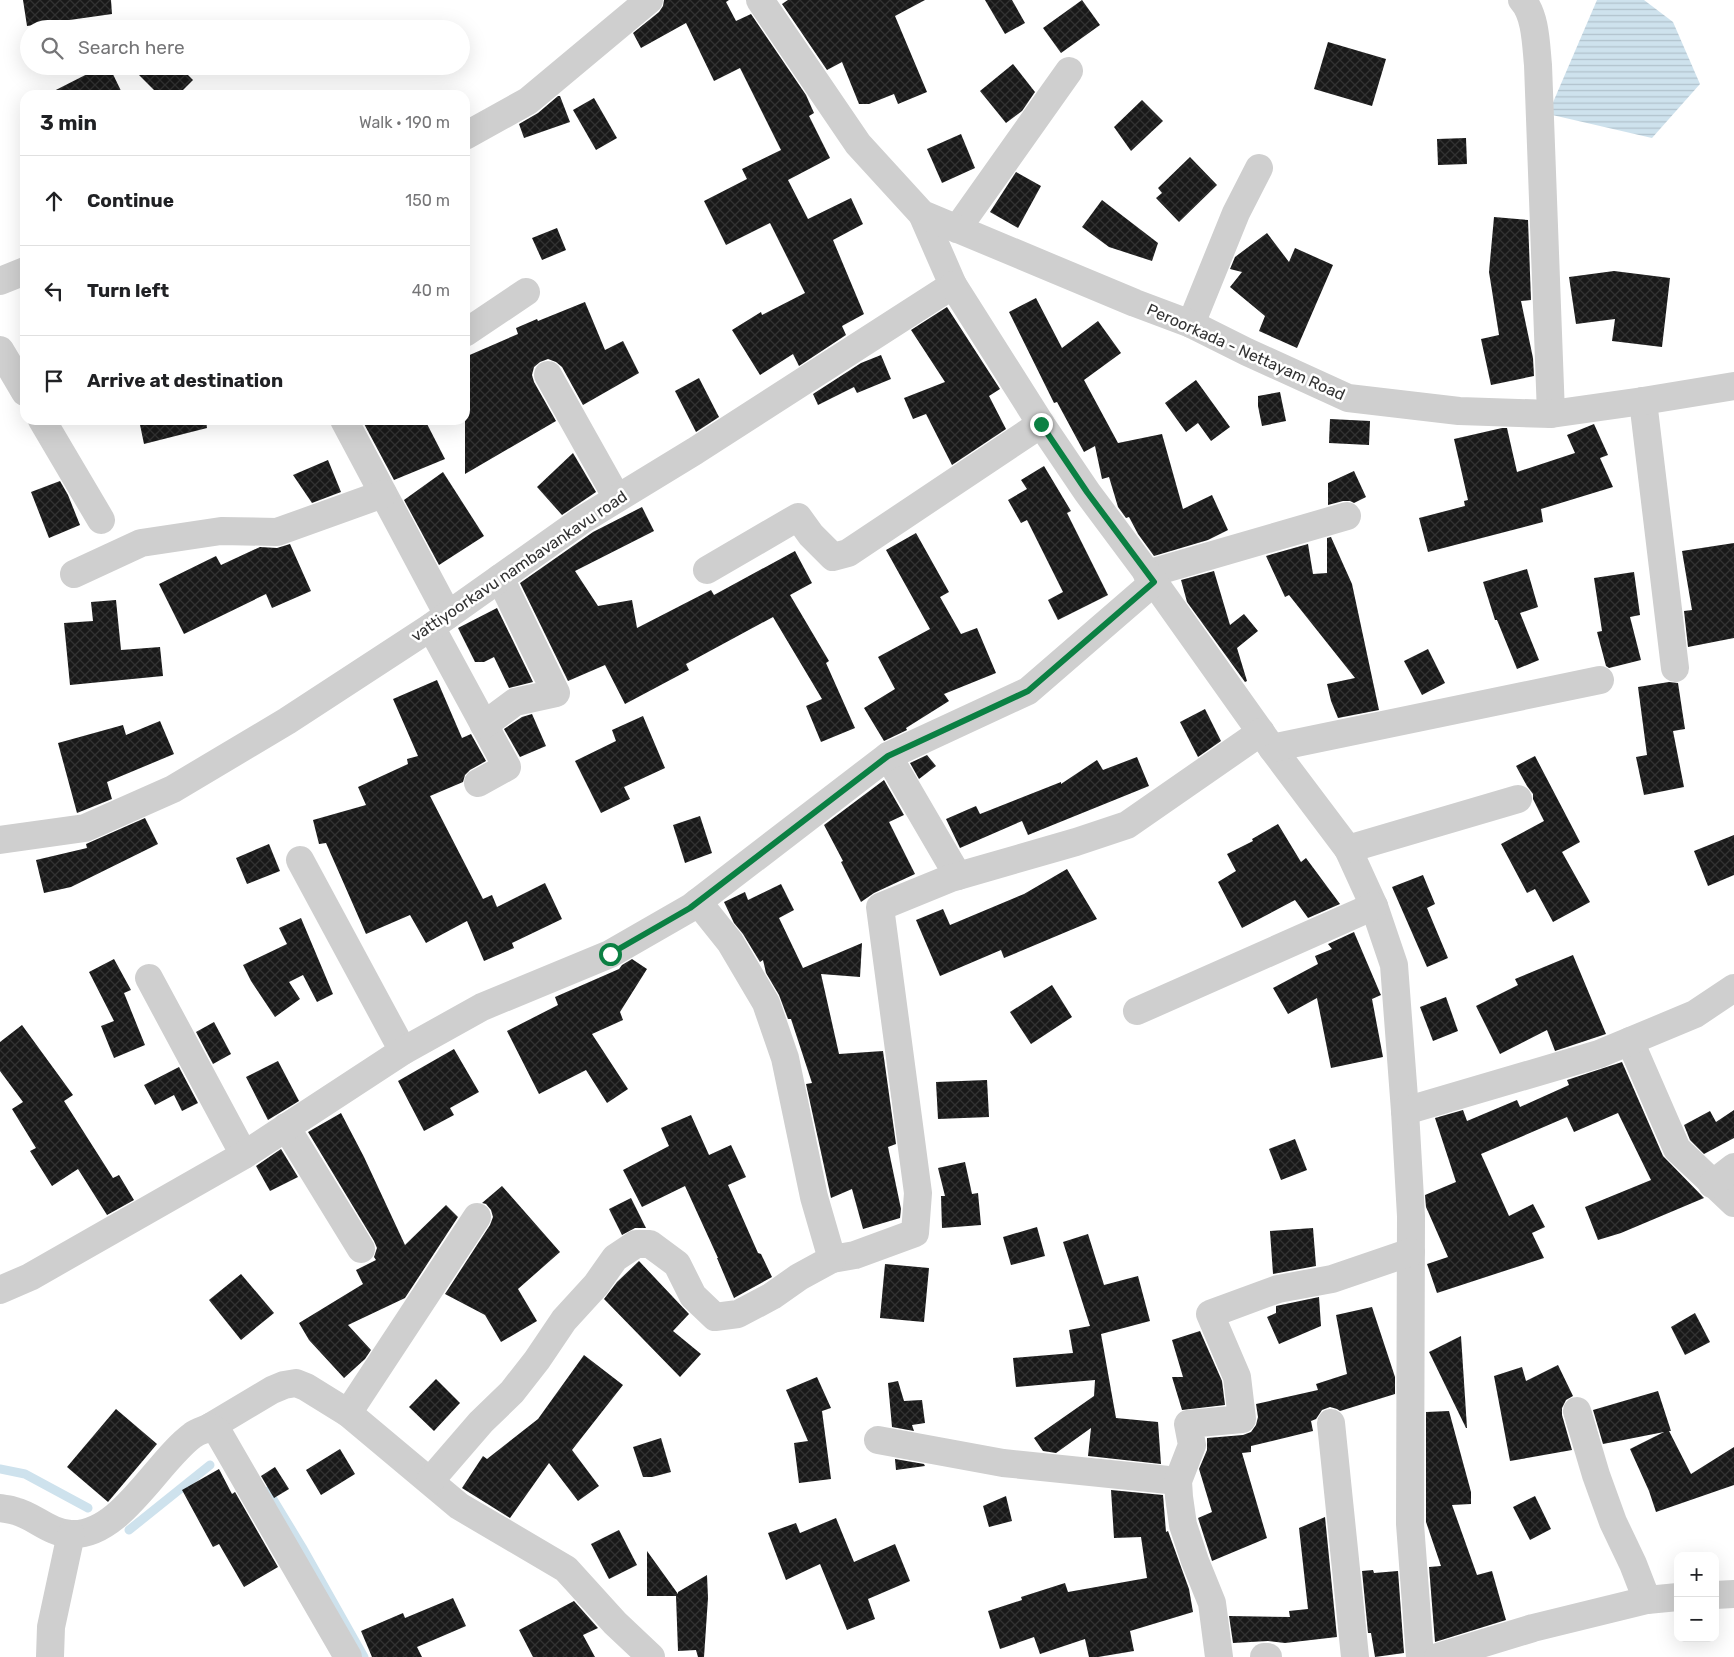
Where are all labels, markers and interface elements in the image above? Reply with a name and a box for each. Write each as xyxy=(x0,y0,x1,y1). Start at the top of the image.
search box xyxy=(20,20,470,75)
icon: search xyxy=(38,34,66,62)
text: Search here xyxy=(78,36,185,59)
text: 3 min xyxy=(40,110,97,135)
text: Walk · 190 m xyxy=(359,113,450,132)
icon: ahead xyxy=(40,187,68,215)
text: Continue xyxy=(87,189,174,212)
text: 150 m xyxy=(405,191,450,210)
icon: left xyxy=(40,277,68,305)
text: Turn left xyxy=(87,279,169,302)
text: 40 m xyxy=(412,281,450,300)
street label: Peroorkada - Nettayam Road xyxy=(1144,300,1348,404)
icon: arrive xyxy=(40,367,68,395)
text: Arrive at destination xyxy=(87,369,283,392)
route end xyxy=(1030,413,1053,436)
street label: vattiyoorkavu nambavankavu road xyxy=(407,486,631,646)
route start xyxy=(599,943,622,966)
map controls xyxy=(1674,1552,1719,1642)
button: + xyxy=(1674,1552,1719,1597)
button: − xyxy=(1674,1597,1719,1642)

